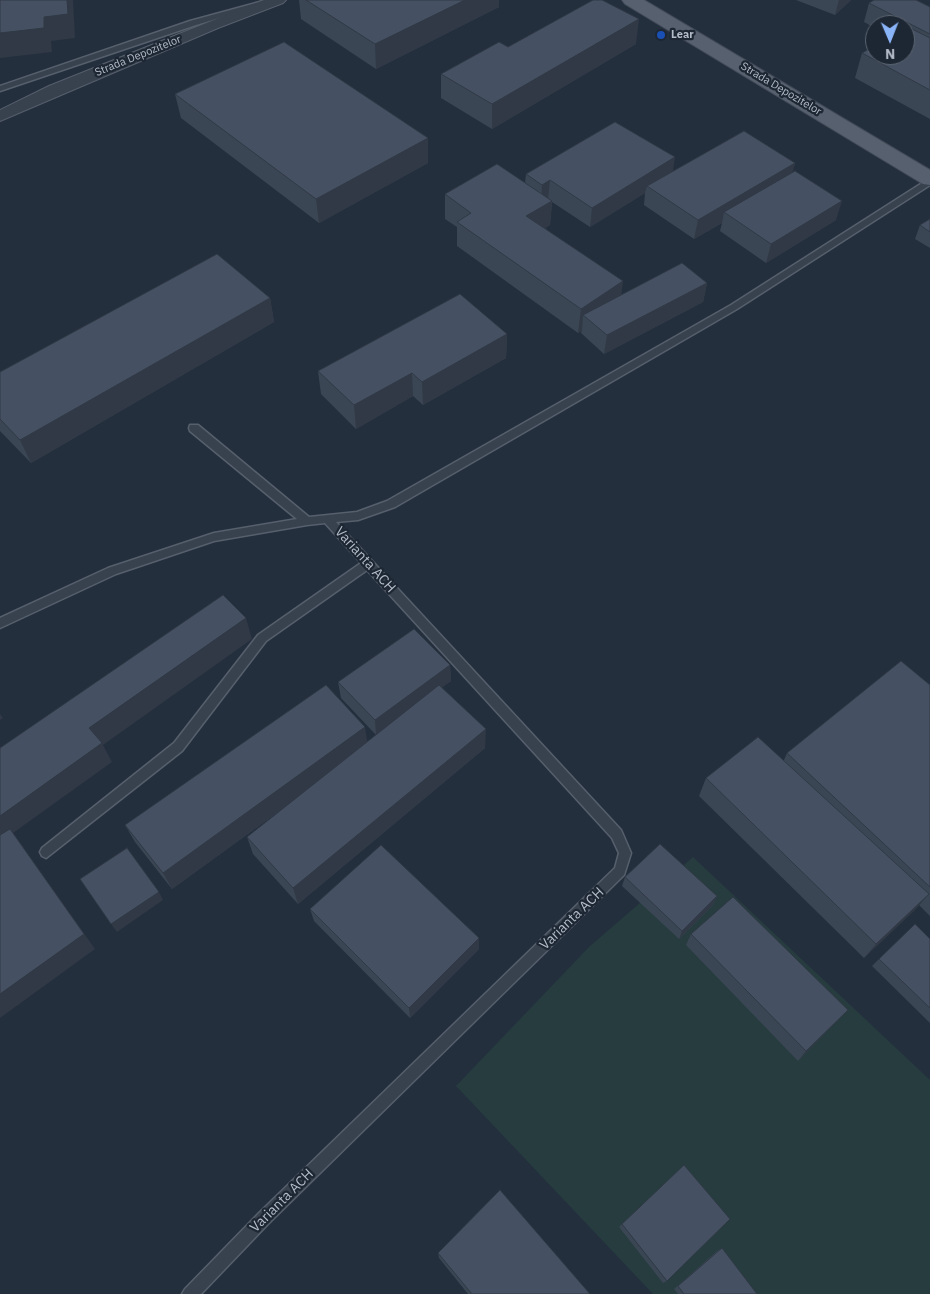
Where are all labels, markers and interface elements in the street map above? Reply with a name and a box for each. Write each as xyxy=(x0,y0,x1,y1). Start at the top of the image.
north arrow xyxy=(865,15,915,65)
place label: Lear xyxy=(671,28,694,42)
marker: Lear xyxy=(655,29,667,41)
street label: Strada Depozitelor xyxy=(93,33,183,79)
text: N xyxy=(885,45,895,63)
street label: Strada Depozitelor xyxy=(738,60,824,118)
street label: Varianta ACH xyxy=(331,524,399,596)
street label: Varianta ACH xyxy=(536,884,608,954)
street label: Varianta ACH xyxy=(247,1166,317,1236)

